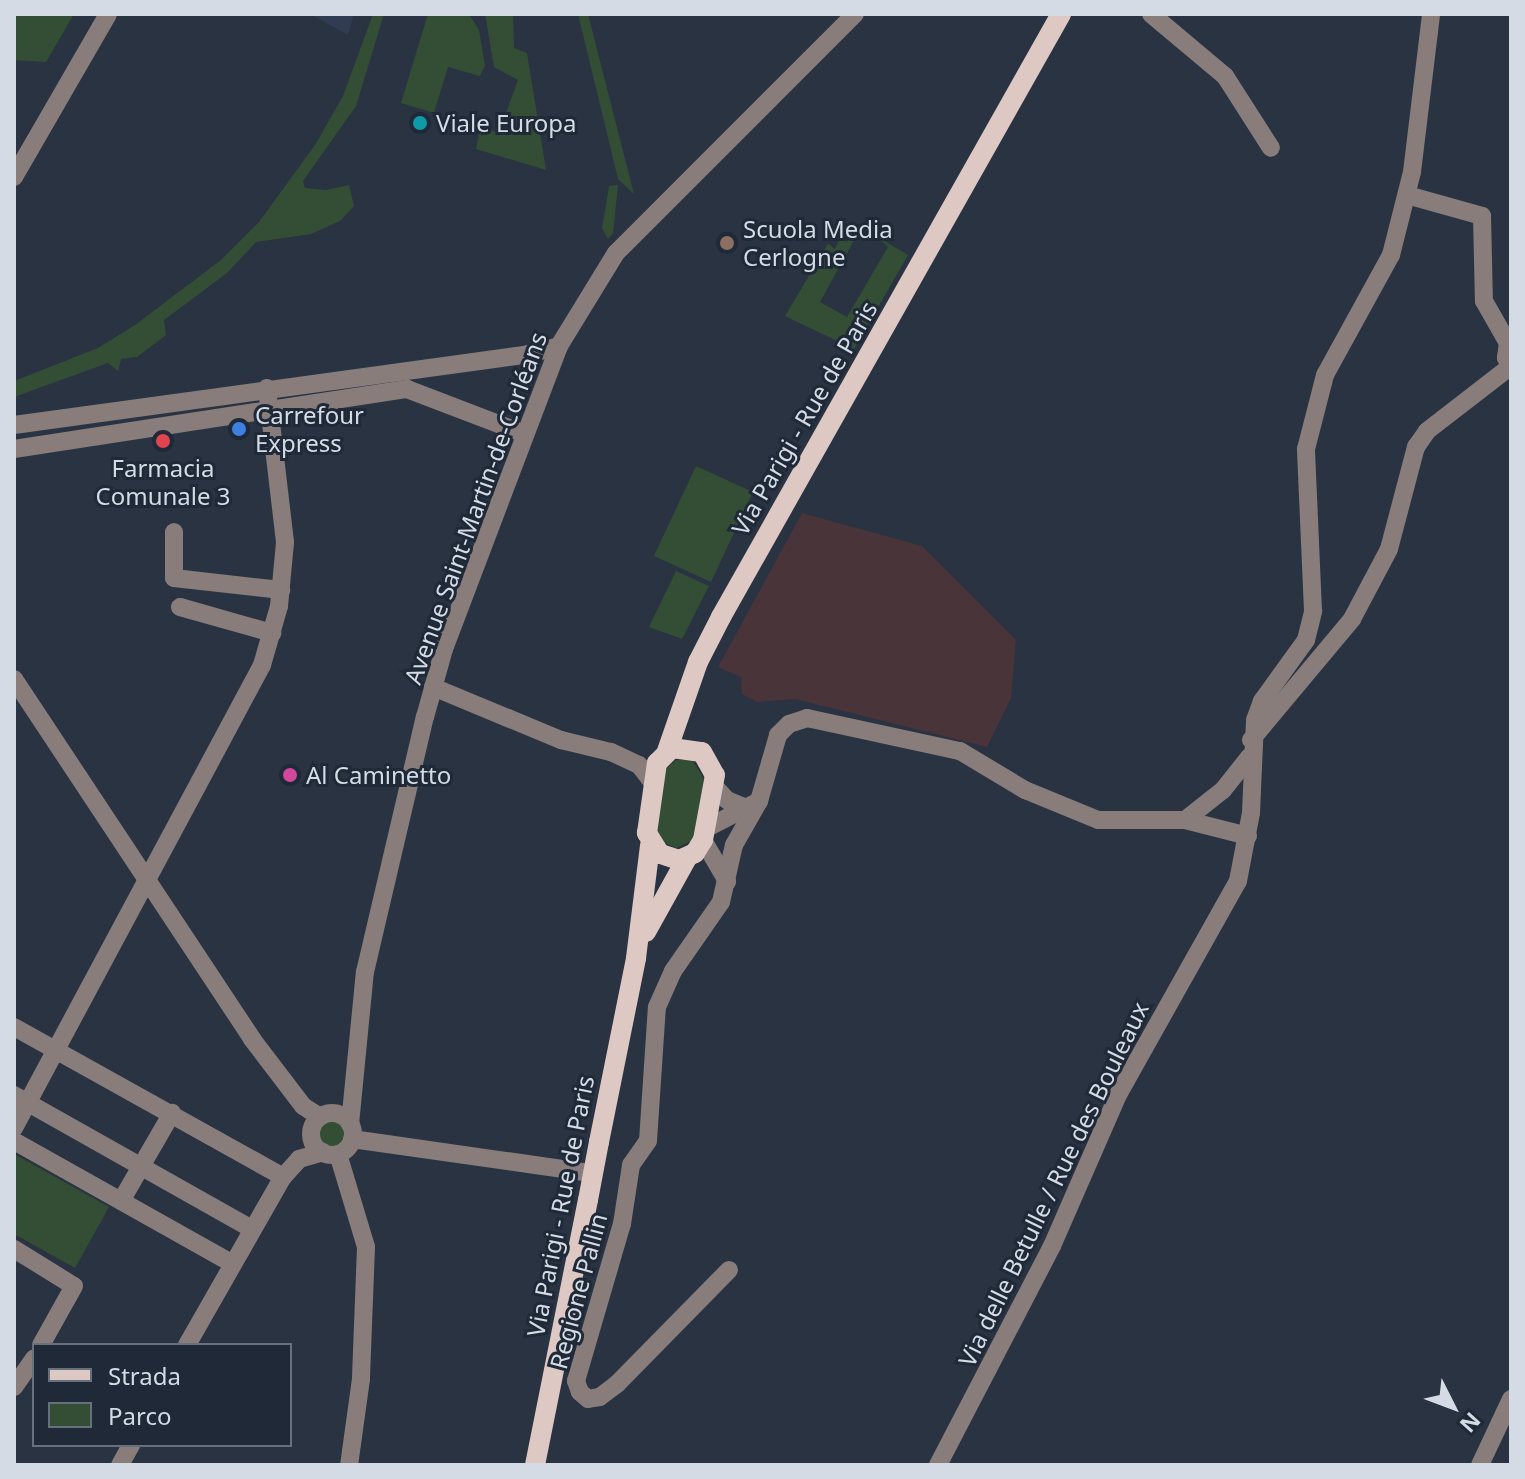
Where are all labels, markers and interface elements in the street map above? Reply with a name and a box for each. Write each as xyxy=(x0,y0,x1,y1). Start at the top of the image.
place label: Viale Europa xyxy=(436,109,576,137)
marker: Viale Europa xyxy=(411,114,429,132)
place label: Scuola Media Cerlogne xyxy=(743,215,893,271)
marker: Scuola Media Cerlogne xyxy=(718,234,736,252)
street label: Via Parigi - Rue de Paris xyxy=(725,296,883,540)
street label: Avenue Saint-Martin-de-Corléans xyxy=(398,328,552,688)
place label: Carrefour Express xyxy=(255,401,364,457)
marker: Carrefour Express xyxy=(230,420,248,438)
marker: Farmacia Comunale 3 xyxy=(154,432,172,450)
place label: Farmacia Comunale 3 xyxy=(96,454,230,510)
place label: Al Caminetto xyxy=(306,761,451,789)
marker: Al Caminetto xyxy=(281,766,299,784)
street label: Via delle Betulle / Rue des Bouleaux xyxy=(952,997,1154,1371)
street label: Via Parigi - Rue de Paris xyxy=(521,1073,599,1339)
street label: Regione Pallin xyxy=(543,1210,613,1372)
legend xyxy=(32,1343,292,1447)
text: Strada xyxy=(108,1359,181,1392)
north arrow xyxy=(1413,1367,1493,1447)
text: Parco xyxy=(108,1399,171,1432)
text: N xyxy=(1454,1406,1488,1440)

